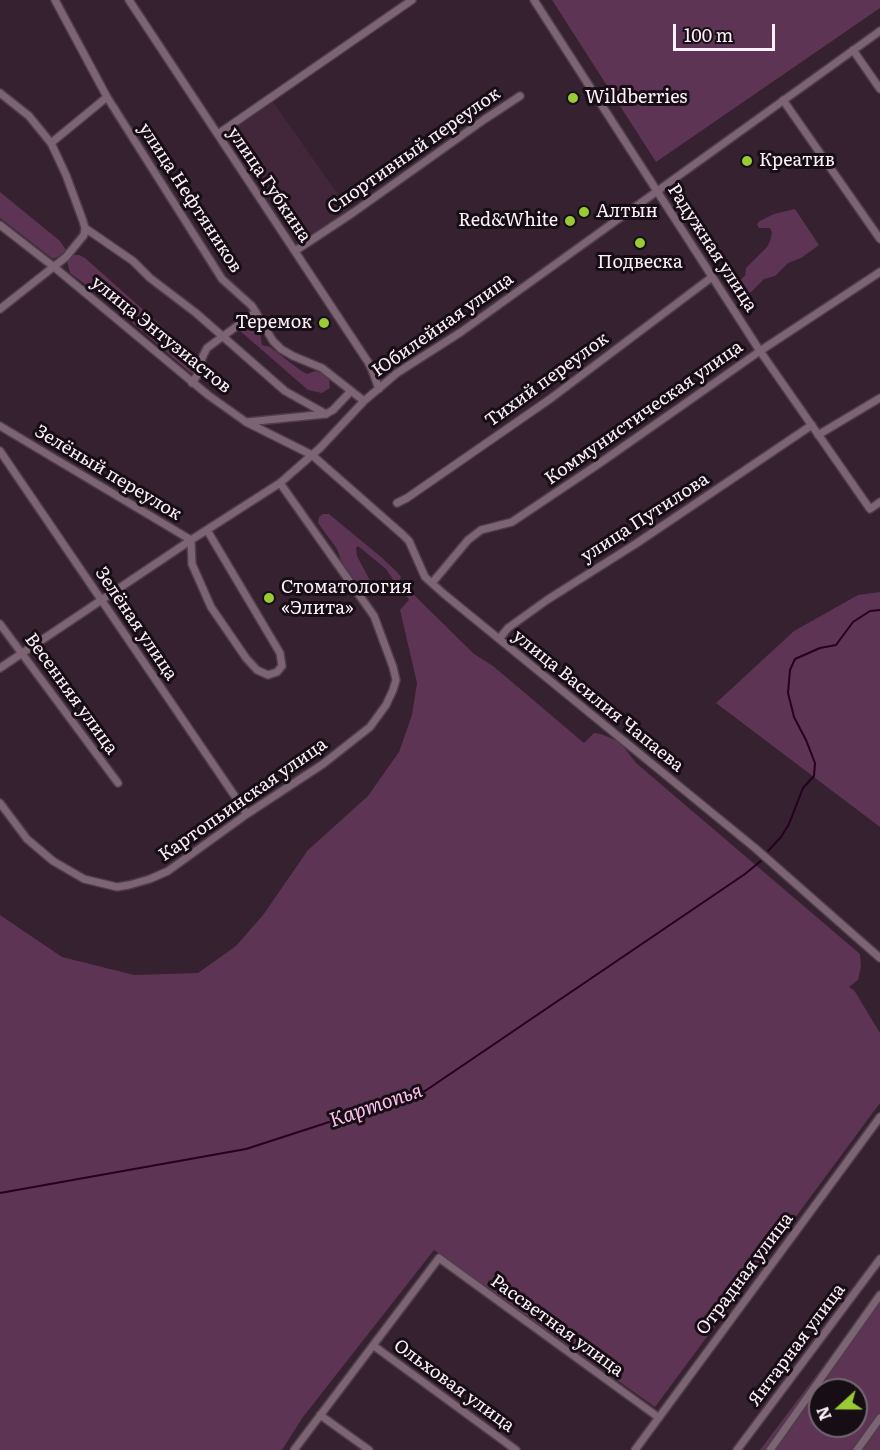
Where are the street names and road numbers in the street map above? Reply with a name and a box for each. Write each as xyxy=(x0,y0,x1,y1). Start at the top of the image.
street label: Спортивный переулок xyxy=(323,83,505,219)
street label: улица Нефтяников xyxy=(133,119,247,277)
street label: улица Губкина xyxy=(222,123,316,247)
street label: Радужная улица xyxy=(663,180,761,316)
street label: Юбилейная улица xyxy=(368,268,518,382)
street label: улица Энтузиастов xyxy=(86,272,236,398)
street label: Тихий переулок xyxy=(481,328,613,432)
street label: Коммунистическая улица xyxy=(541,336,747,490)
street label: Зелёный переулок xyxy=(31,421,185,525)
street label: улица Путилова xyxy=(577,469,713,567)
street label: Зелёная улица xyxy=(90,563,182,685)
street label: улица Василия Чапаева xyxy=(508,625,688,777)
street label: Весенняя улица xyxy=(20,629,122,759)
street label: Картопьинская улица xyxy=(155,734,331,866)
street label: Отрадная улица xyxy=(692,1209,798,1339)
street label: Рассветная улица xyxy=(486,1270,628,1382)
street label: Янтарная улица xyxy=(744,1279,850,1411)
street label: Ольховая улица xyxy=(389,1335,519,1437)

